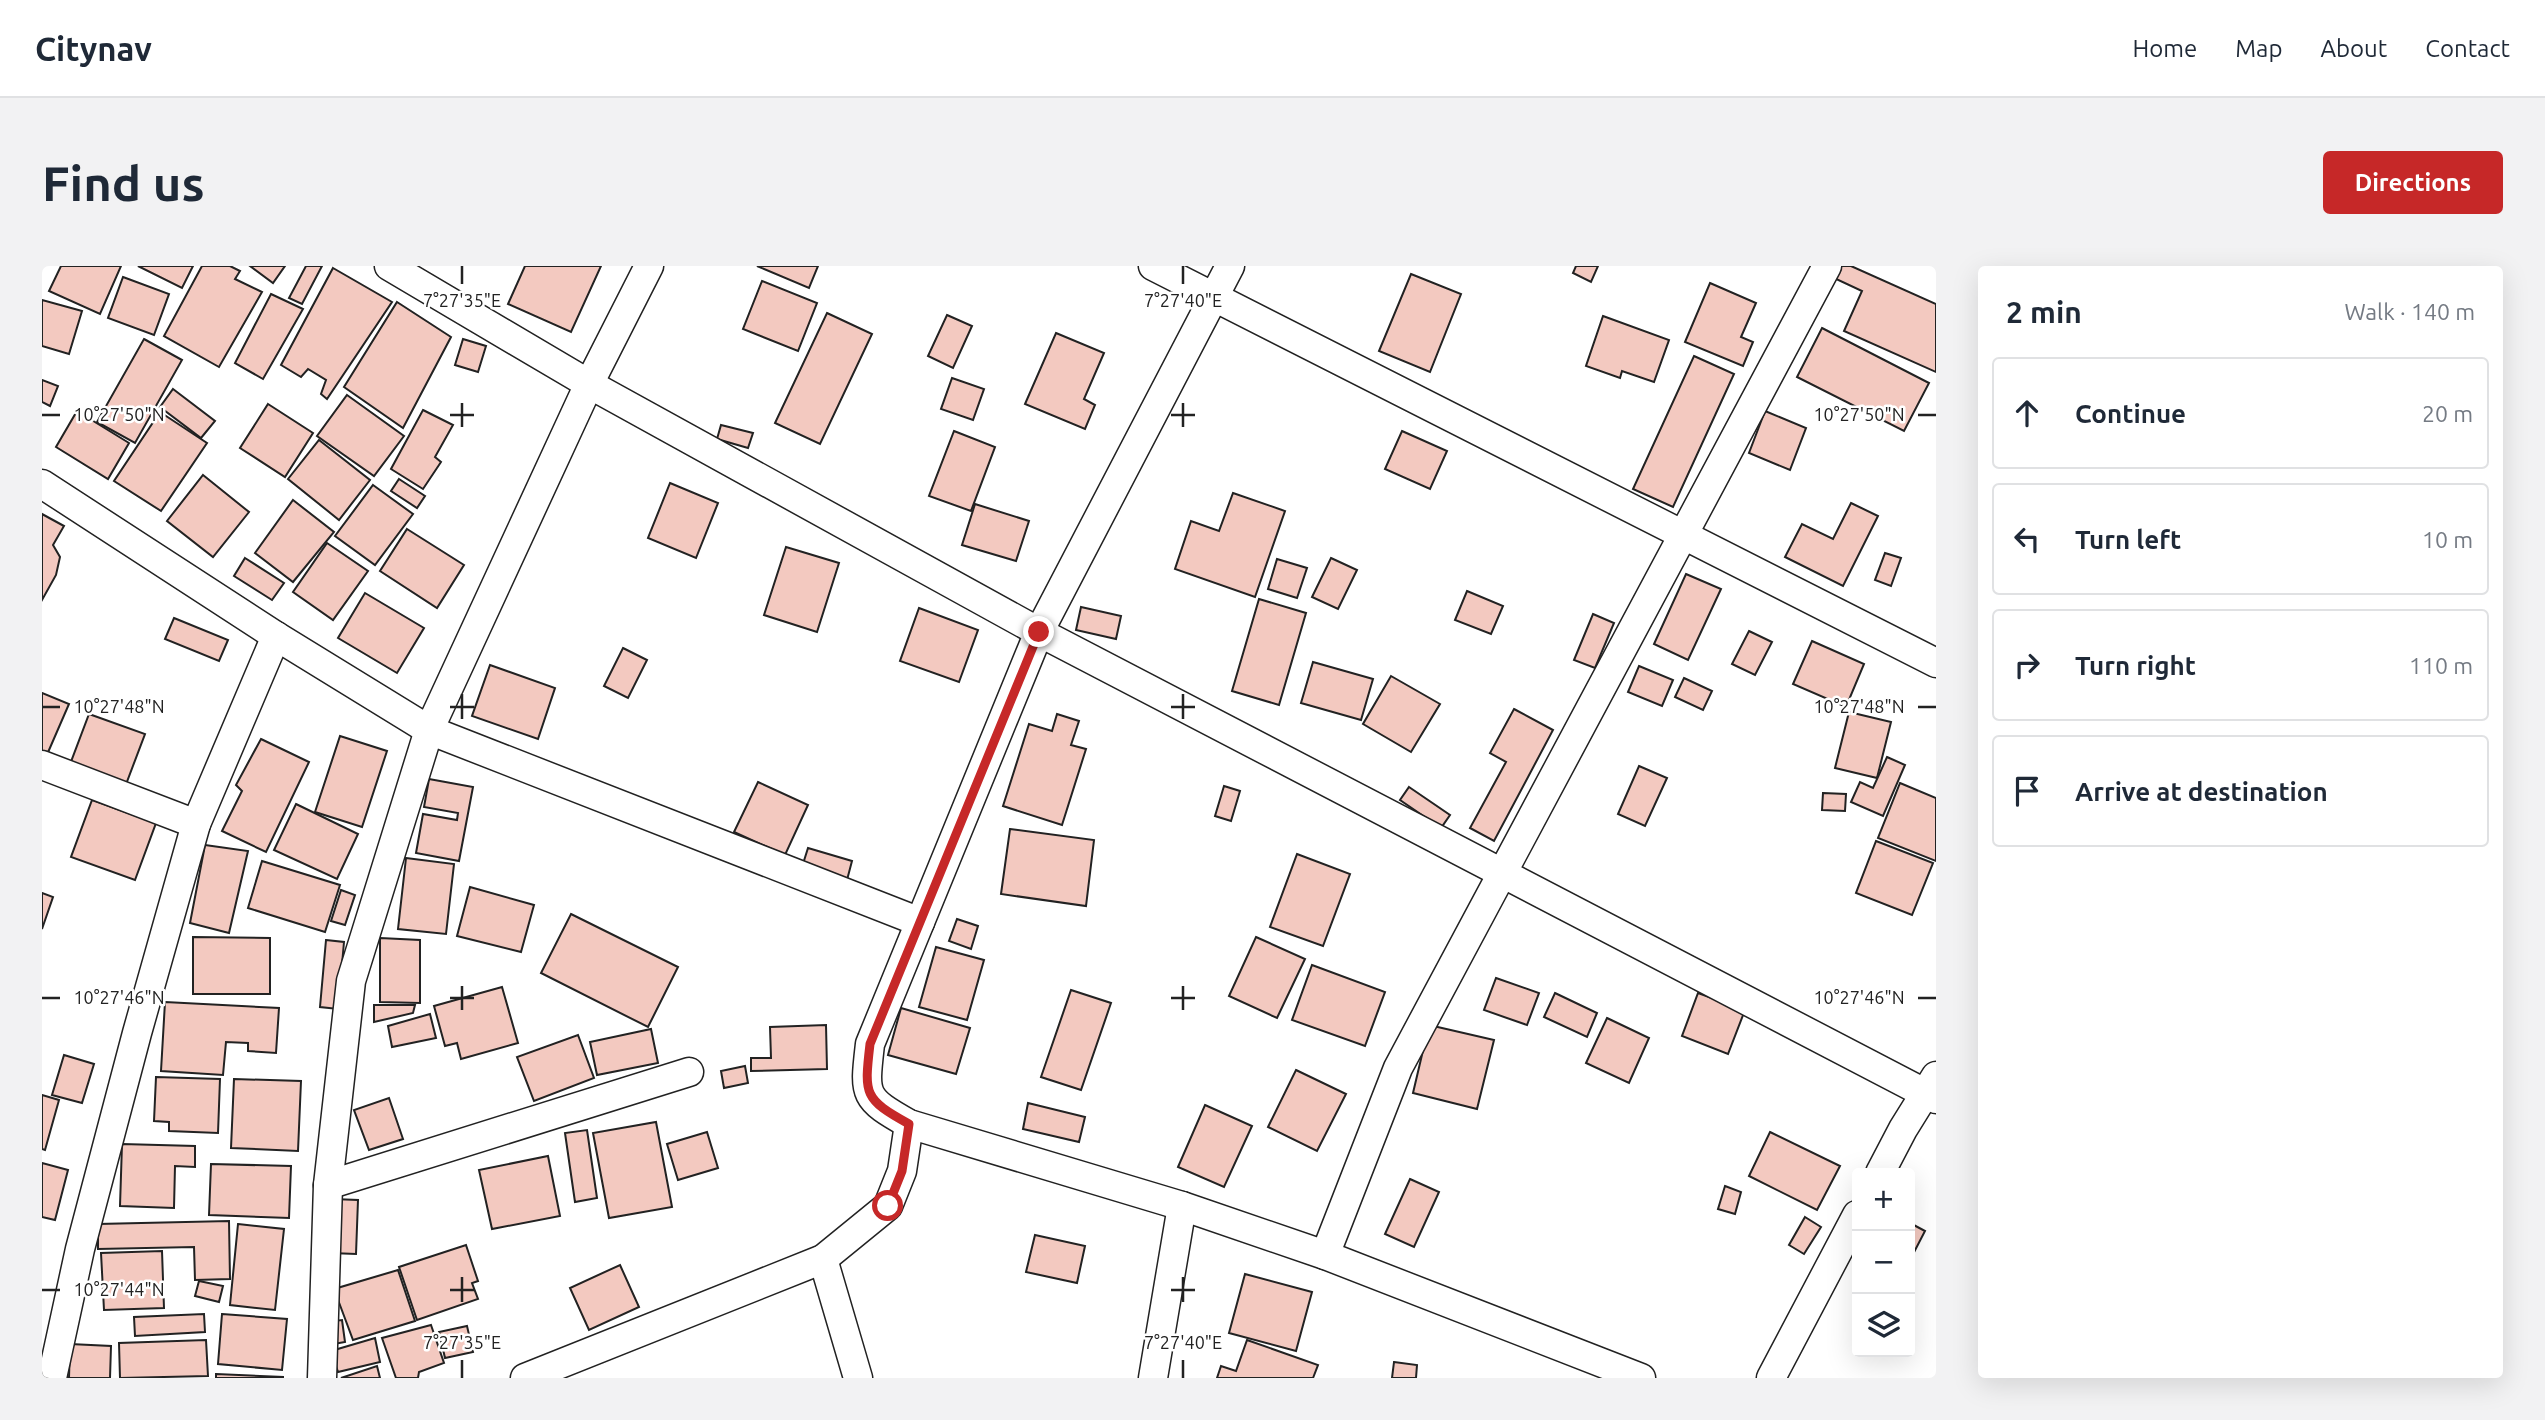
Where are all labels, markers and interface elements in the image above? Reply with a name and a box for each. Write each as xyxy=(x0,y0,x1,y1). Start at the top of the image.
text: Citynav xyxy=(35,30,152,67)
text: Home xyxy=(2132,35,2197,62)
text: Map xyxy=(2235,35,2282,62)
text: About xyxy=(2320,35,2387,62)
text: Contact xyxy=(2425,35,2510,62)
button: Directions xyxy=(2323,151,2503,214)
text: Find us xyxy=(42,155,205,210)
text: 7°27'35"E xyxy=(423,290,501,310)
text: 7°27'40"E xyxy=(1144,290,1222,310)
text: 2 min xyxy=(2006,295,2082,329)
text: Walk · 140 m xyxy=(2344,299,2475,324)
icon: ahead xyxy=(2008,394,2046,432)
text: Continue xyxy=(2075,399,2186,428)
text: 20 m xyxy=(2422,401,2473,426)
text: 10°27'50"N xyxy=(73,404,165,424)
text: 10°27'50"N xyxy=(1813,404,1905,424)
icon: left xyxy=(2008,520,2046,558)
text: Turn left xyxy=(2075,525,2181,554)
text: 10 m xyxy=(2422,527,2473,552)
route end xyxy=(1023,616,1054,647)
icon: right xyxy=(2008,646,2046,684)
text: Turn right xyxy=(2075,651,2196,680)
text: 110 m xyxy=(2409,653,2473,678)
text: 10°27'48"N xyxy=(73,696,165,716)
text: 10°27'48"N xyxy=(1813,696,1905,716)
icon: arrive xyxy=(2008,772,2046,810)
text: Arrive at destination xyxy=(2075,777,2328,806)
text: 10°27'46"N xyxy=(73,987,165,1007)
text: 10°27'46"N xyxy=(1813,987,1905,1007)
map controls xyxy=(1852,1168,1915,1357)
button: + xyxy=(1852,1168,1915,1231)
route start xyxy=(872,1190,903,1221)
button: − xyxy=(1852,1231,1915,1294)
text: 10°27'44"N xyxy=(73,1279,165,1299)
button: layers xyxy=(1852,1294,1915,1357)
text: 7°27'35"E xyxy=(423,1332,501,1352)
text: 7°27'40"E xyxy=(1144,1332,1222,1352)

